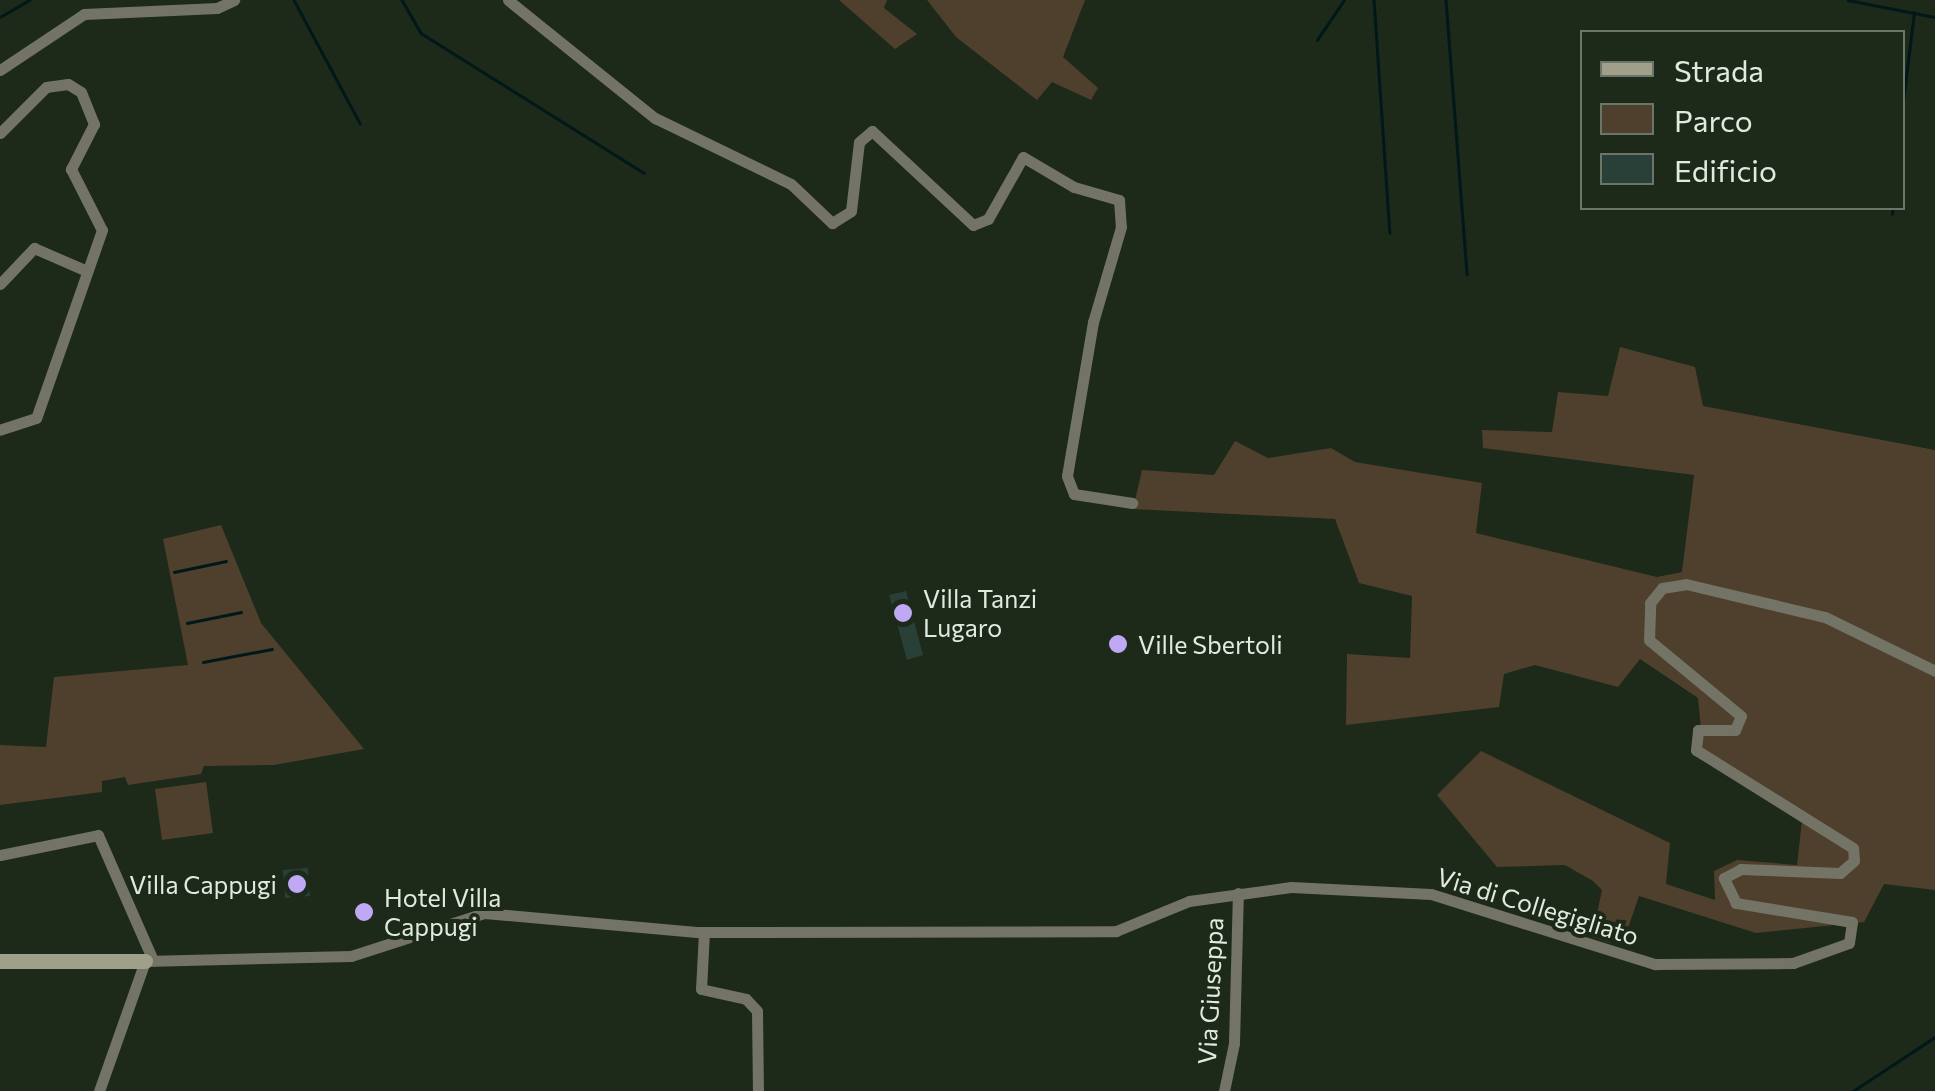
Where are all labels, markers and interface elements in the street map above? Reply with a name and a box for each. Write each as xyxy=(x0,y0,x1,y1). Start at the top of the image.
legend xyxy=(1580,30,1905,210)
text: Strada xyxy=(1674,51,1764,88)
text: Parco xyxy=(1674,101,1753,138)
text: Edificio xyxy=(1674,151,1777,188)
place label: Villa Tanzi Lugaro xyxy=(923,584,1037,643)
marker: Villa Tanzi Lugaro xyxy=(892,602,914,624)
place label: Ville Sbertoli xyxy=(1138,629,1283,659)
marker: Ville Sbertoli xyxy=(1107,633,1129,655)
street label: Via di Collegigliato xyxy=(1433,861,1643,951)
place label: Villa Cappugi xyxy=(129,869,277,899)
marker: Villa Cappugi xyxy=(286,873,308,895)
place label: Hotel Villa Cappugi xyxy=(384,883,501,942)
marker: Hotel Villa Cappugi xyxy=(353,901,375,923)
street label: Via Giuseppa xyxy=(1191,917,1229,1065)

